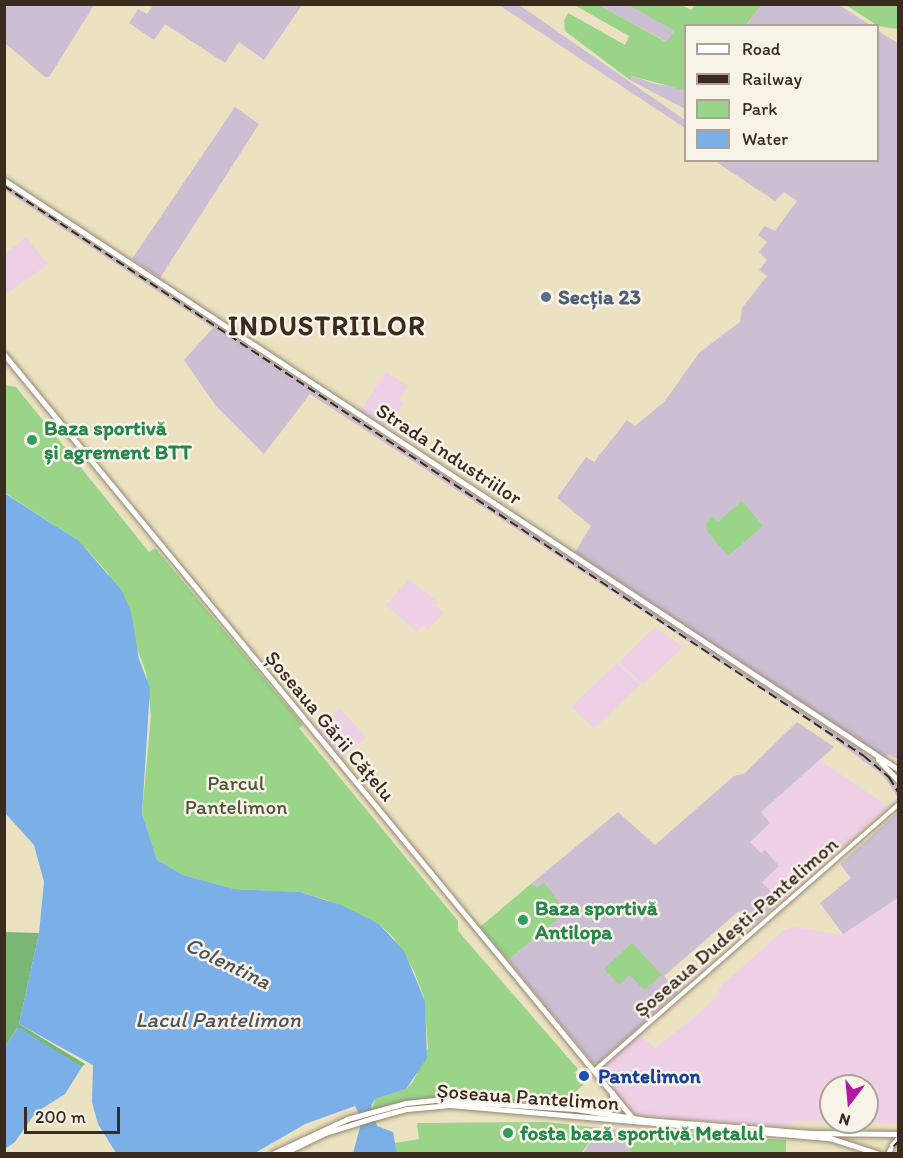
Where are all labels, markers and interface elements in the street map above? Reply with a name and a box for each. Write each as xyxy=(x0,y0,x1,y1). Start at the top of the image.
legend xyxy=(684,24,879,162)
text: Road xyxy=(742,38,781,60)
text: Railway xyxy=(742,68,802,90)
text: Park xyxy=(742,98,777,120)
text: Water xyxy=(742,128,788,150)
place label: Secția 23 xyxy=(558,284,641,310)
marker: Secția 23 xyxy=(539,290,553,304)
district label: INDUSTRIILOR xyxy=(228,310,426,342)
street label: Strada Industriilor xyxy=(371,398,527,510)
place label: Baza sportivă și agrement BTT xyxy=(44,415,192,465)
marker: Baza sportivă și agrement BTT xyxy=(25,433,39,447)
street label: Șoseaua Gării Cățelu xyxy=(260,646,400,806)
park label: Parcul Pantelimon xyxy=(185,770,287,820)
street label: Șoseaua Dudești-Pantelimon xyxy=(629,832,843,1022)
place label: Baza sportivă Antilopa xyxy=(535,895,657,945)
marker: Baza sportivă Antilopa xyxy=(516,913,530,927)
water label: Colentina xyxy=(181,931,275,995)
water label: Lacul Pantelimon xyxy=(136,1007,300,1033)
place label: Pantelimon xyxy=(598,1063,701,1089)
marker: Pantelimon xyxy=(575,1067,593,1085)
north arrow xyxy=(819,1074,879,1134)
street label: Șoseaua Pantelimon xyxy=(436,1078,620,1116)
scale bar xyxy=(27,1095,123,1133)
text: 200 m xyxy=(35,1106,86,1128)
text: N xyxy=(837,1109,852,1130)
place label: fosta bază sportivă Metalul xyxy=(520,1120,763,1146)
marker: fosta bază sportivă Metalul xyxy=(501,1126,515,1140)

